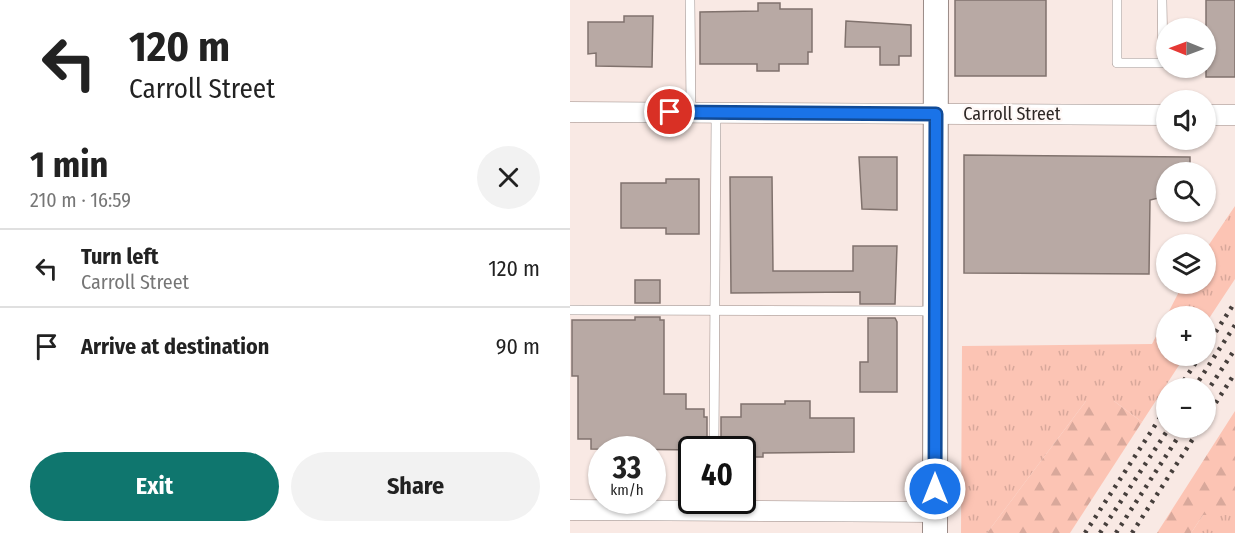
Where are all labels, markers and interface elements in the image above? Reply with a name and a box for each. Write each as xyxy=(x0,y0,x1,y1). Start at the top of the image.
north arrow xyxy=(1156,18,1216,78)
map controls xyxy=(1156,18,1216,438)
text: 120 m xyxy=(129,22,230,72)
icon: left xyxy=(30,24,108,102)
text: Carroll Street xyxy=(129,73,275,105)
pin xyxy=(644,86,695,137)
button: sound xyxy=(1156,90,1216,150)
icon: arrive xyxy=(653,95,686,128)
street label: Carroll Street xyxy=(963,103,1061,125)
text: 1 min xyxy=(30,143,108,187)
button: close xyxy=(477,146,540,209)
button: search xyxy=(1156,162,1216,222)
text: 210 m · 16:59 xyxy=(30,188,131,212)
button: layers xyxy=(1156,234,1216,294)
text: Turn left xyxy=(81,243,159,270)
icon: left xyxy=(30,252,63,285)
text: 120 m xyxy=(488,255,540,282)
text: Carroll Street xyxy=(81,270,189,294)
button: + xyxy=(1156,306,1216,366)
icon: arrive xyxy=(30,330,63,363)
text: Arrive at destination xyxy=(81,333,269,360)
text: 90 m xyxy=(496,333,540,360)
button: − xyxy=(1156,378,1216,438)
speed limit sign: 40 xyxy=(678,436,756,514)
text: 33 xyxy=(613,450,641,486)
button: Exit xyxy=(30,452,279,521)
button: Share xyxy=(291,452,540,521)
position arrow xyxy=(903,457,967,521)
text: km/h xyxy=(610,481,644,499)

